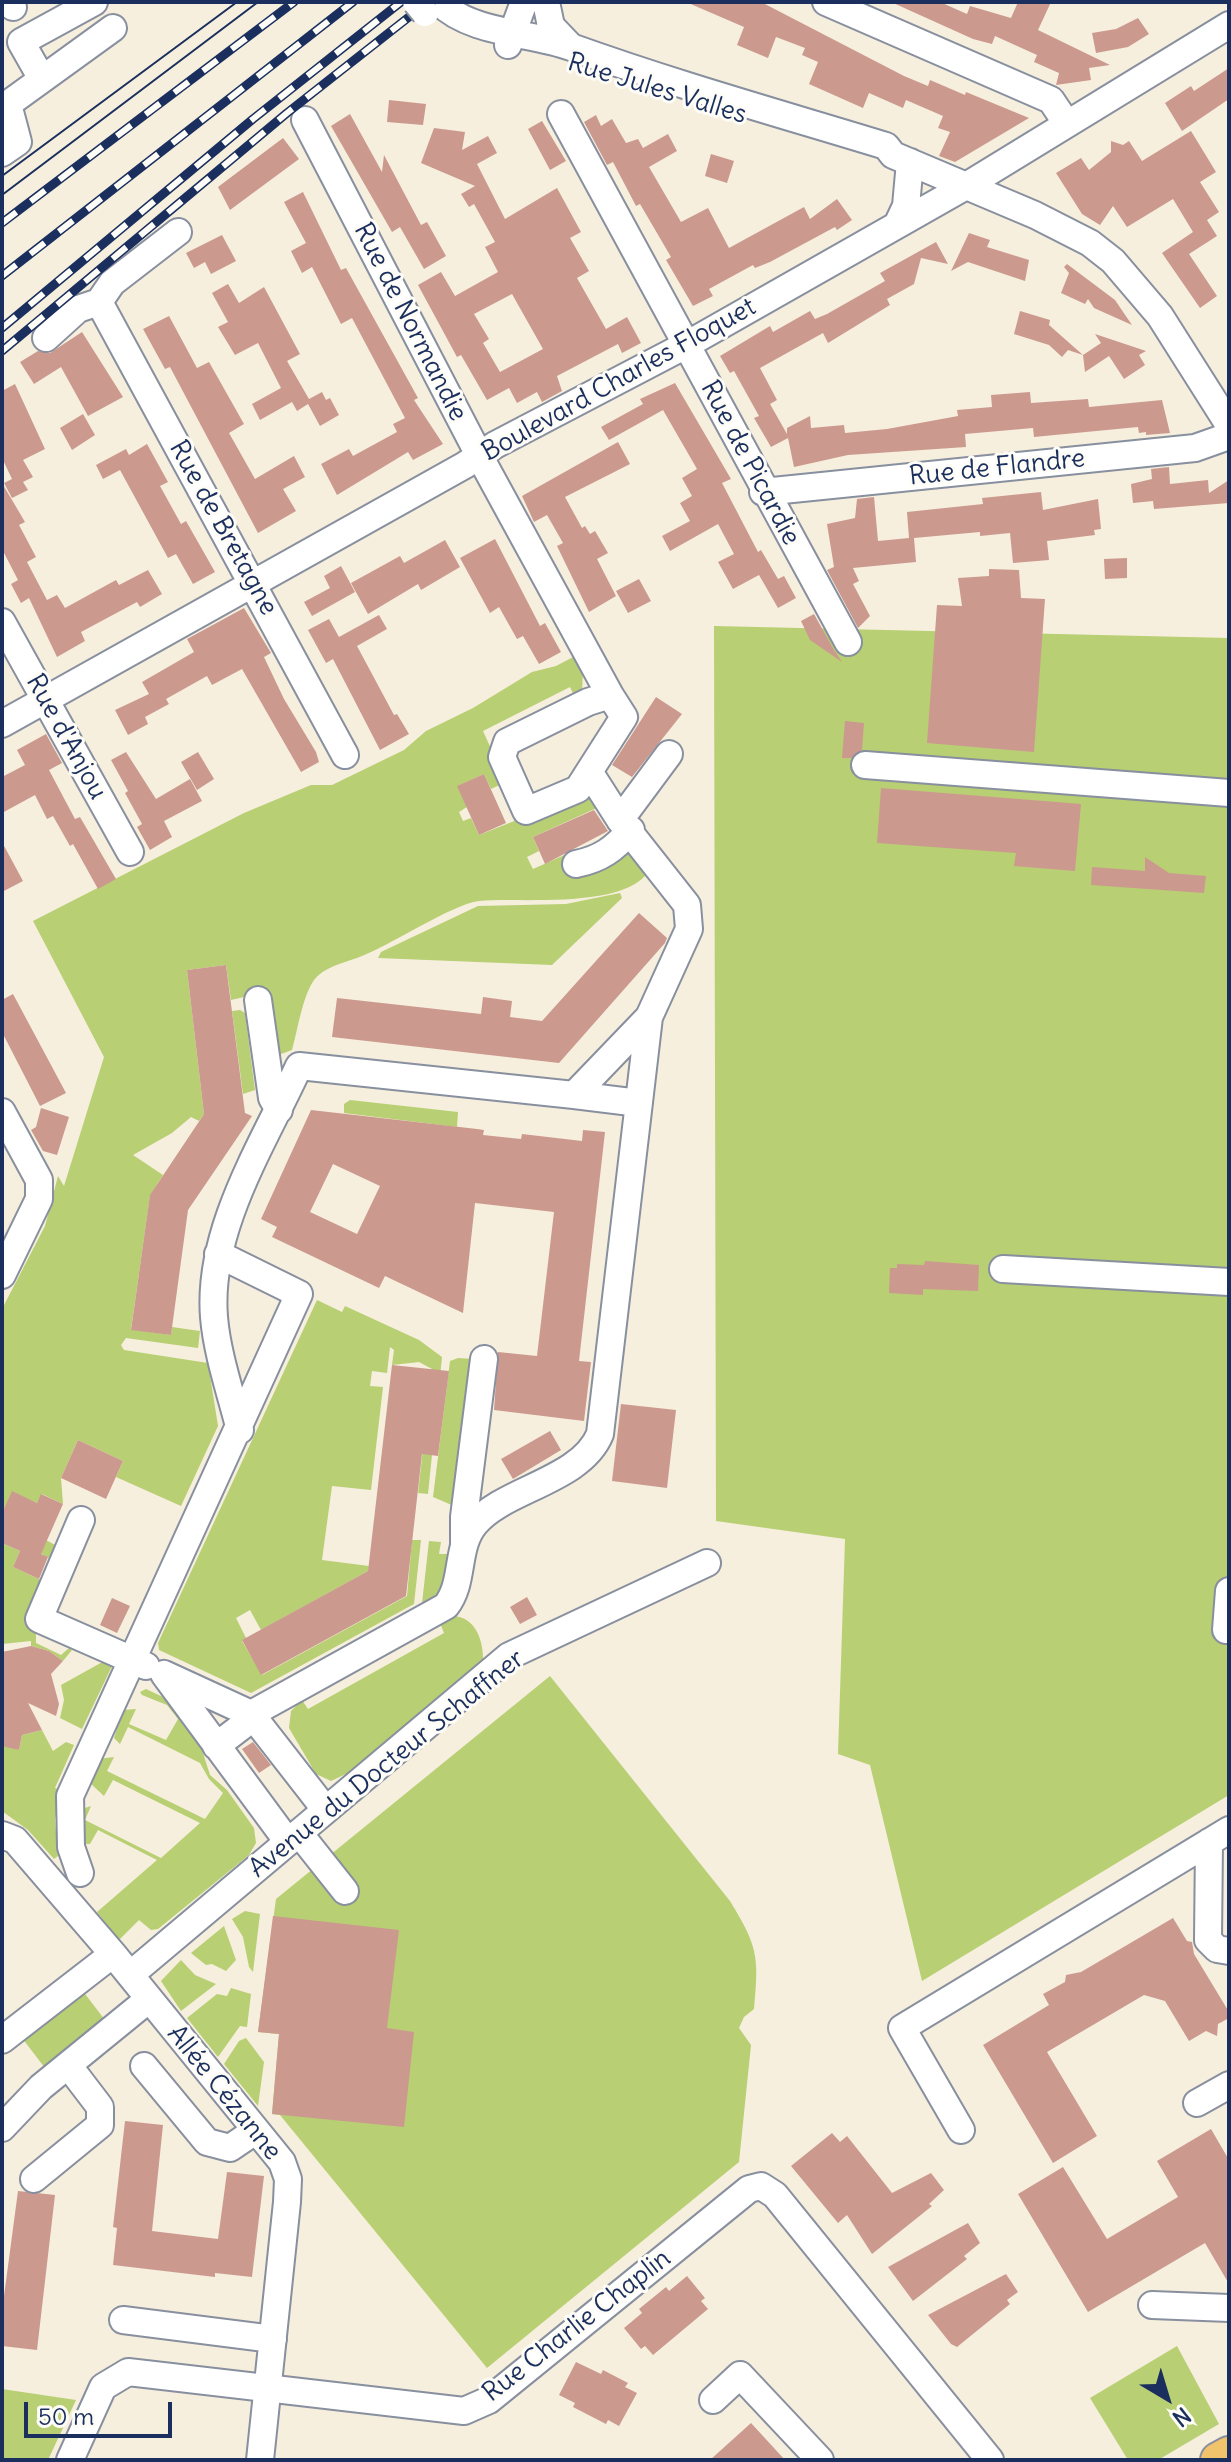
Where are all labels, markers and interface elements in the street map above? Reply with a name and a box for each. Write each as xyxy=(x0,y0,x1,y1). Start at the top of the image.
street label: Rue Jules Valles xyxy=(564,47,750,131)
street label: Rue de Normandie xyxy=(347,218,473,426)
street label: Boulevard Charles Floquet xyxy=(476,292,762,468)
street label: Rue de Picardie xyxy=(694,375,806,551)
street label: Rue de Bretagne xyxy=(162,435,284,621)
street label: Rue de Flandre xyxy=(908,443,1086,493)
street label: Rue d'Anjou xyxy=(19,669,113,805)
street label: Avenue du Docteur Schaffner xyxy=(243,1643,531,1885)
street label: Allée Cézanne xyxy=(160,2019,288,2167)
street label: Rue Charlie Chaplin xyxy=(477,2243,677,2409)
north arrow xyxy=(1127,2358,1207,2438)
scale bar xyxy=(28,2386,176,2436)
text: 50 m xyxy=(38,2401,94,2431)
text: N xyxy=(1167,2401,1196,2433)

